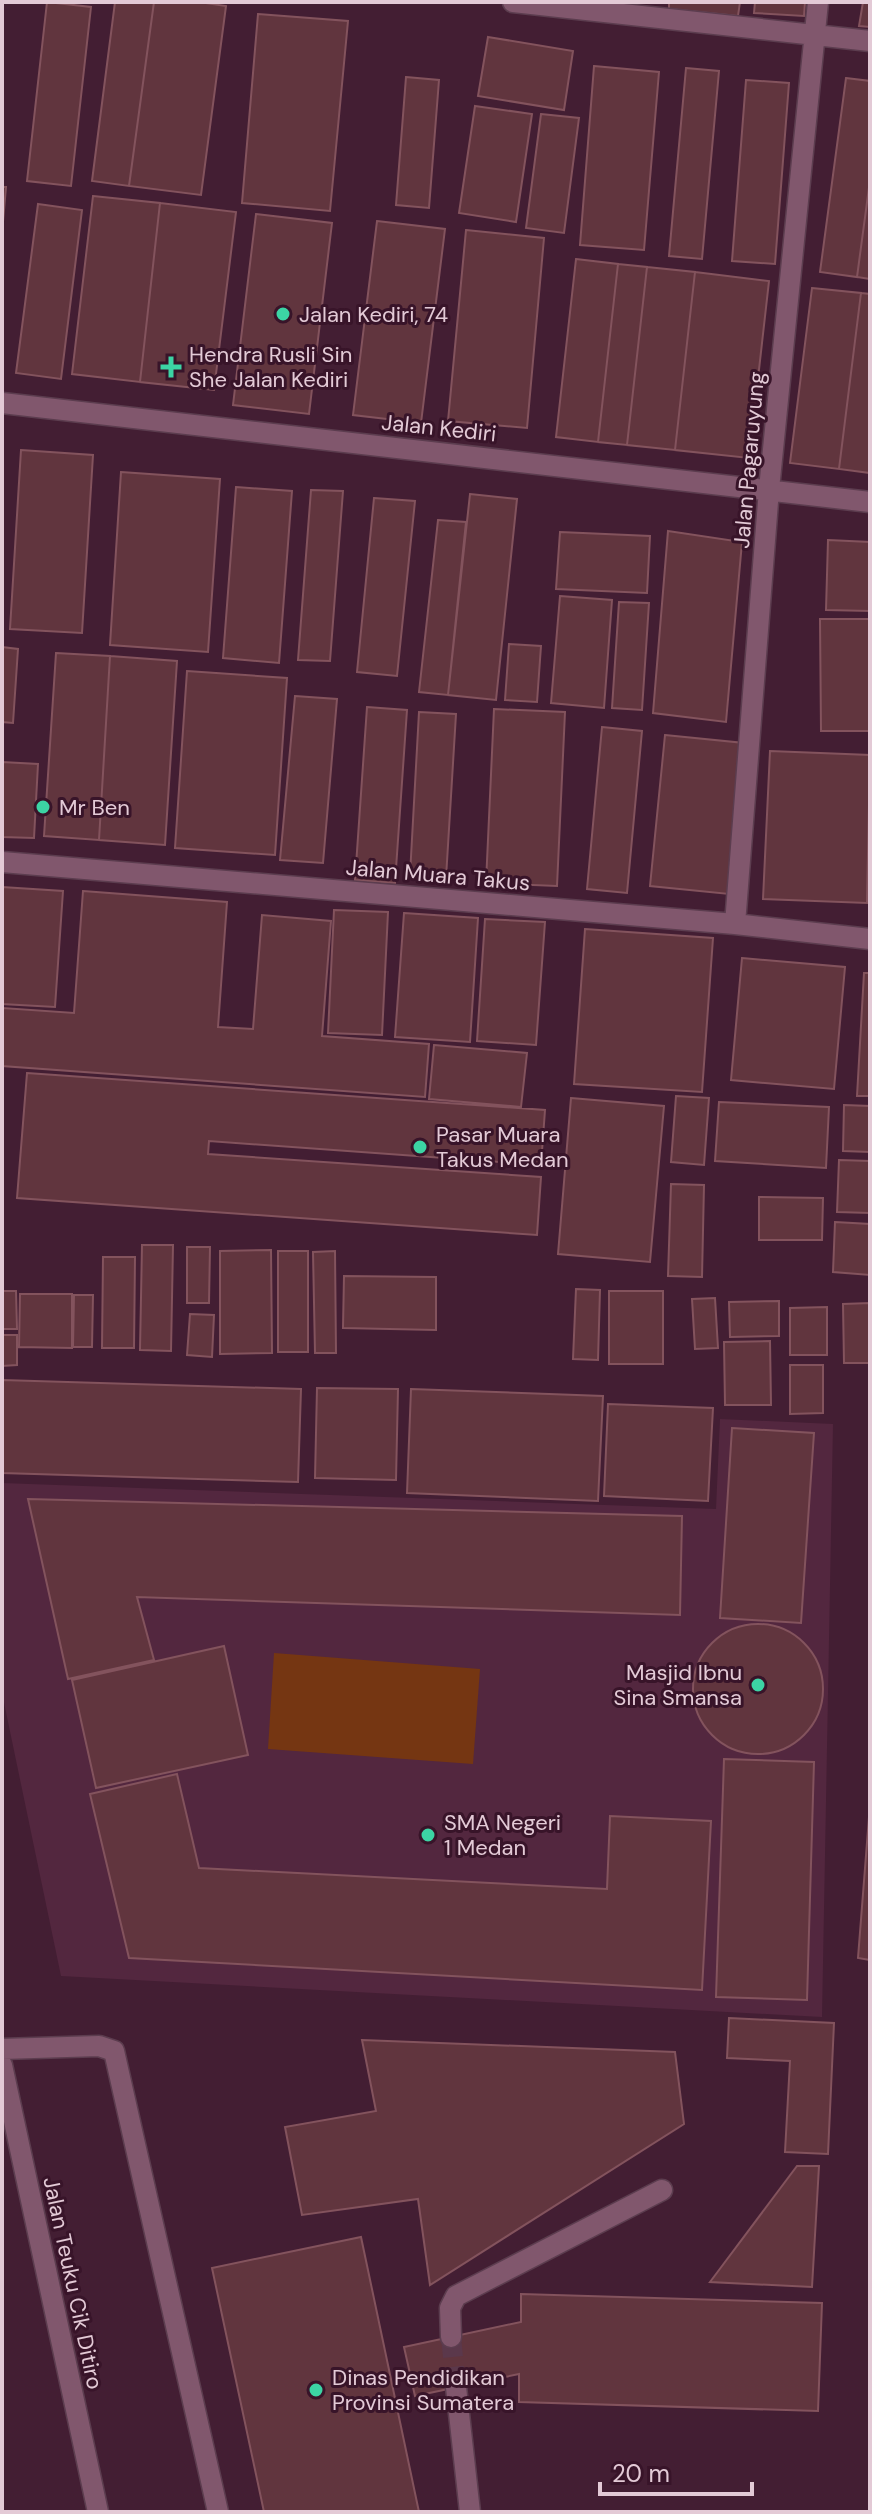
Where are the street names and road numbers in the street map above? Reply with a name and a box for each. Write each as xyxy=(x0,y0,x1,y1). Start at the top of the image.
street label: Jalan Pagaruyung xyxy=(727,370,771,550)
street label: Jalan Kediri xyxy=(380,408,498,448)
street label: Jalan Muara Takus xyxy=(345,853,531,897)
street label: Jalan Teuku Cik Ditiro xyxy=(36,2174,110,2392)

